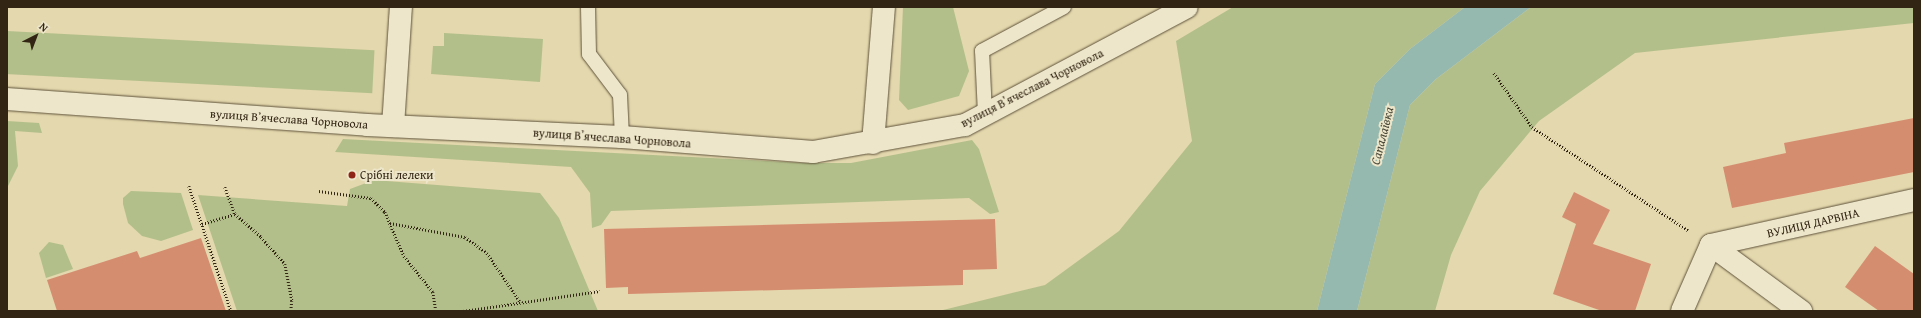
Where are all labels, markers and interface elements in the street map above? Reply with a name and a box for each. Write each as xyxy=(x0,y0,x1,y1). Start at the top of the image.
north arrow xyxy=(16,16,56,56)
text: N xyxy=(36,19,52,35)
street label: вулиця Вʼячеслава Чорновола xyxy=(958,46,1106,130)
water label: Сапалаївка xyxy=(1368,105,1398,167)
street label: вулиця Вʼячеслава Чорновола xyxy=(210,106,368,132)
street label: вулиця Вʼячеслава Чорновола xyxy=(533,125,691,151)
place label: Срібні лелеки xyxy=(360,168,433,182)
marker: Срібні лелеки xyxy=(347,170,357,180)
street label: ВУЛИЦЯ ДАРВІНА xyxy=(1765,205,1861,241)

